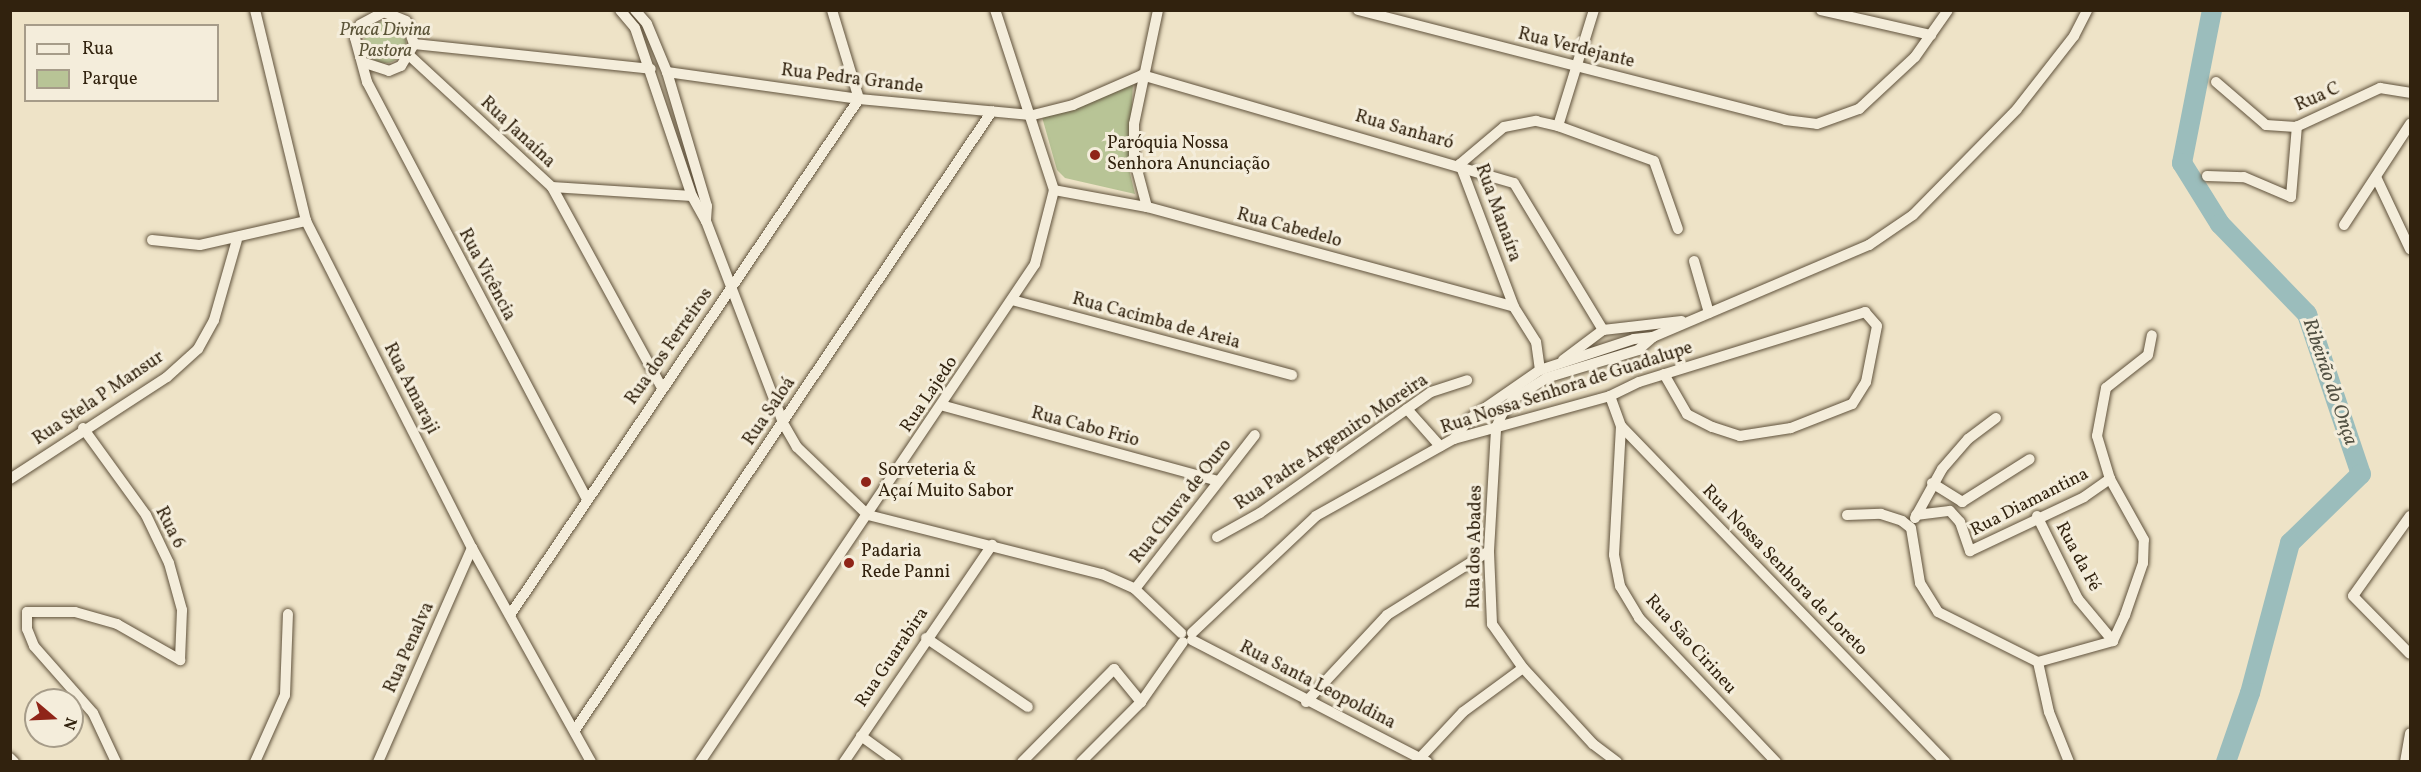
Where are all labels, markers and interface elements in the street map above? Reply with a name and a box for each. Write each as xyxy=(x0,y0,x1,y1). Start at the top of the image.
park label: Praca Divina Pastora xyxy=(339,21,431,63)
legend xyxy=(24,24,219,102)
street label: Rua Verdejante xyxy=(1515,24,1637,74)
text: Rua xyxy=(82,37,113,62)
street label: Rua Pedra Grande xyxy=(780,61,924,99)
text: Parque xyxy=(82,67,137,92)
street label: Rua C xyxy=(2292,79,2344,117)
street label: Rua Janaína xyxy=(475,93,559,173)
street label: Rua Sanharó xyxy=(1352,107,1456,155)
place label: Paróquia Nossa Senhora Anunciação xyxy=(1107,134,1270,176)
marker: Paróquia Nossa Senhora Anunciação xyxy=(1088,148,1102,162)
street label: Rua Manaíra xyxy=(1469,161,1525,265)
street label: Rua Cabedelo xyxy=(1234,205,1344,253)
street label: Rua Vicência xyxy=(453,225,519,325)
street label: Rua dos Ferreiros xyxy=(622,284,718,410)
street label: Rua Cacimba de Areia xyxy=(1070,289,1242,355)
water label: Ribeirão do Onça xyxy=(2296,315,2362,449)
street label: Rua Nossa Senhora de Guadalupe xyxy=(1438,338,1696,440)
street label: Rua Amaraji xyxy=(378,340,442,438)
street label: Rua Stela P Mansur xyxy=(29,347,169,451)
street label: Rua Lajedo xyxy=(897,353,963,437)
street label: Rua Padre Argemiro Moreira xyxy=(1231,370,1433,516)
street label: Rua Saloá xyxy=(739,374,801,450)
street label: Rua Cabo Frio xyxy=(1029,403,1141,453)
street label: Rua Chuva de Ouro xyxy=(1127,436,1237,568)
place label: Sorveteria & Açaí Muito Sabor xyxy=(878,461,1013,504)
street label: Rua Diamantina xyxy=(1967,464,2093,542)
marker: Sorveteria & Açaí Muito Sabor xyxy=(859,475,873,489)
street label: Rua Nossa Senhora de Loreto xyxy=(1697,481,1871,661)
street label: Rua dos Abades xyxy=(1464,485,1488,609)
street label: Rua 6 xyxy=(149,503,189,553)
street label: Rua da Fé xyxy=(2050,519,2104,595)
place label: Padaria Rede Panni xyxy=(861,542,950,584)
marker: Padaria Rede Panni xyxy=(842,556,856,570)
street label: Rua São Cirineu xyxy=(1640,591,1740,699)
street label: Rua Penalva xyxy=(380,599,440,697)
street label: Rua Guarabira xyxy=(852,604,934,712)
street label: Rua Santa Leopoldina xyxy=(1235,637,1399,735)
north arrow xyxy=(24,688,84,748)
text: N xyxy=(57,714,81,732)

